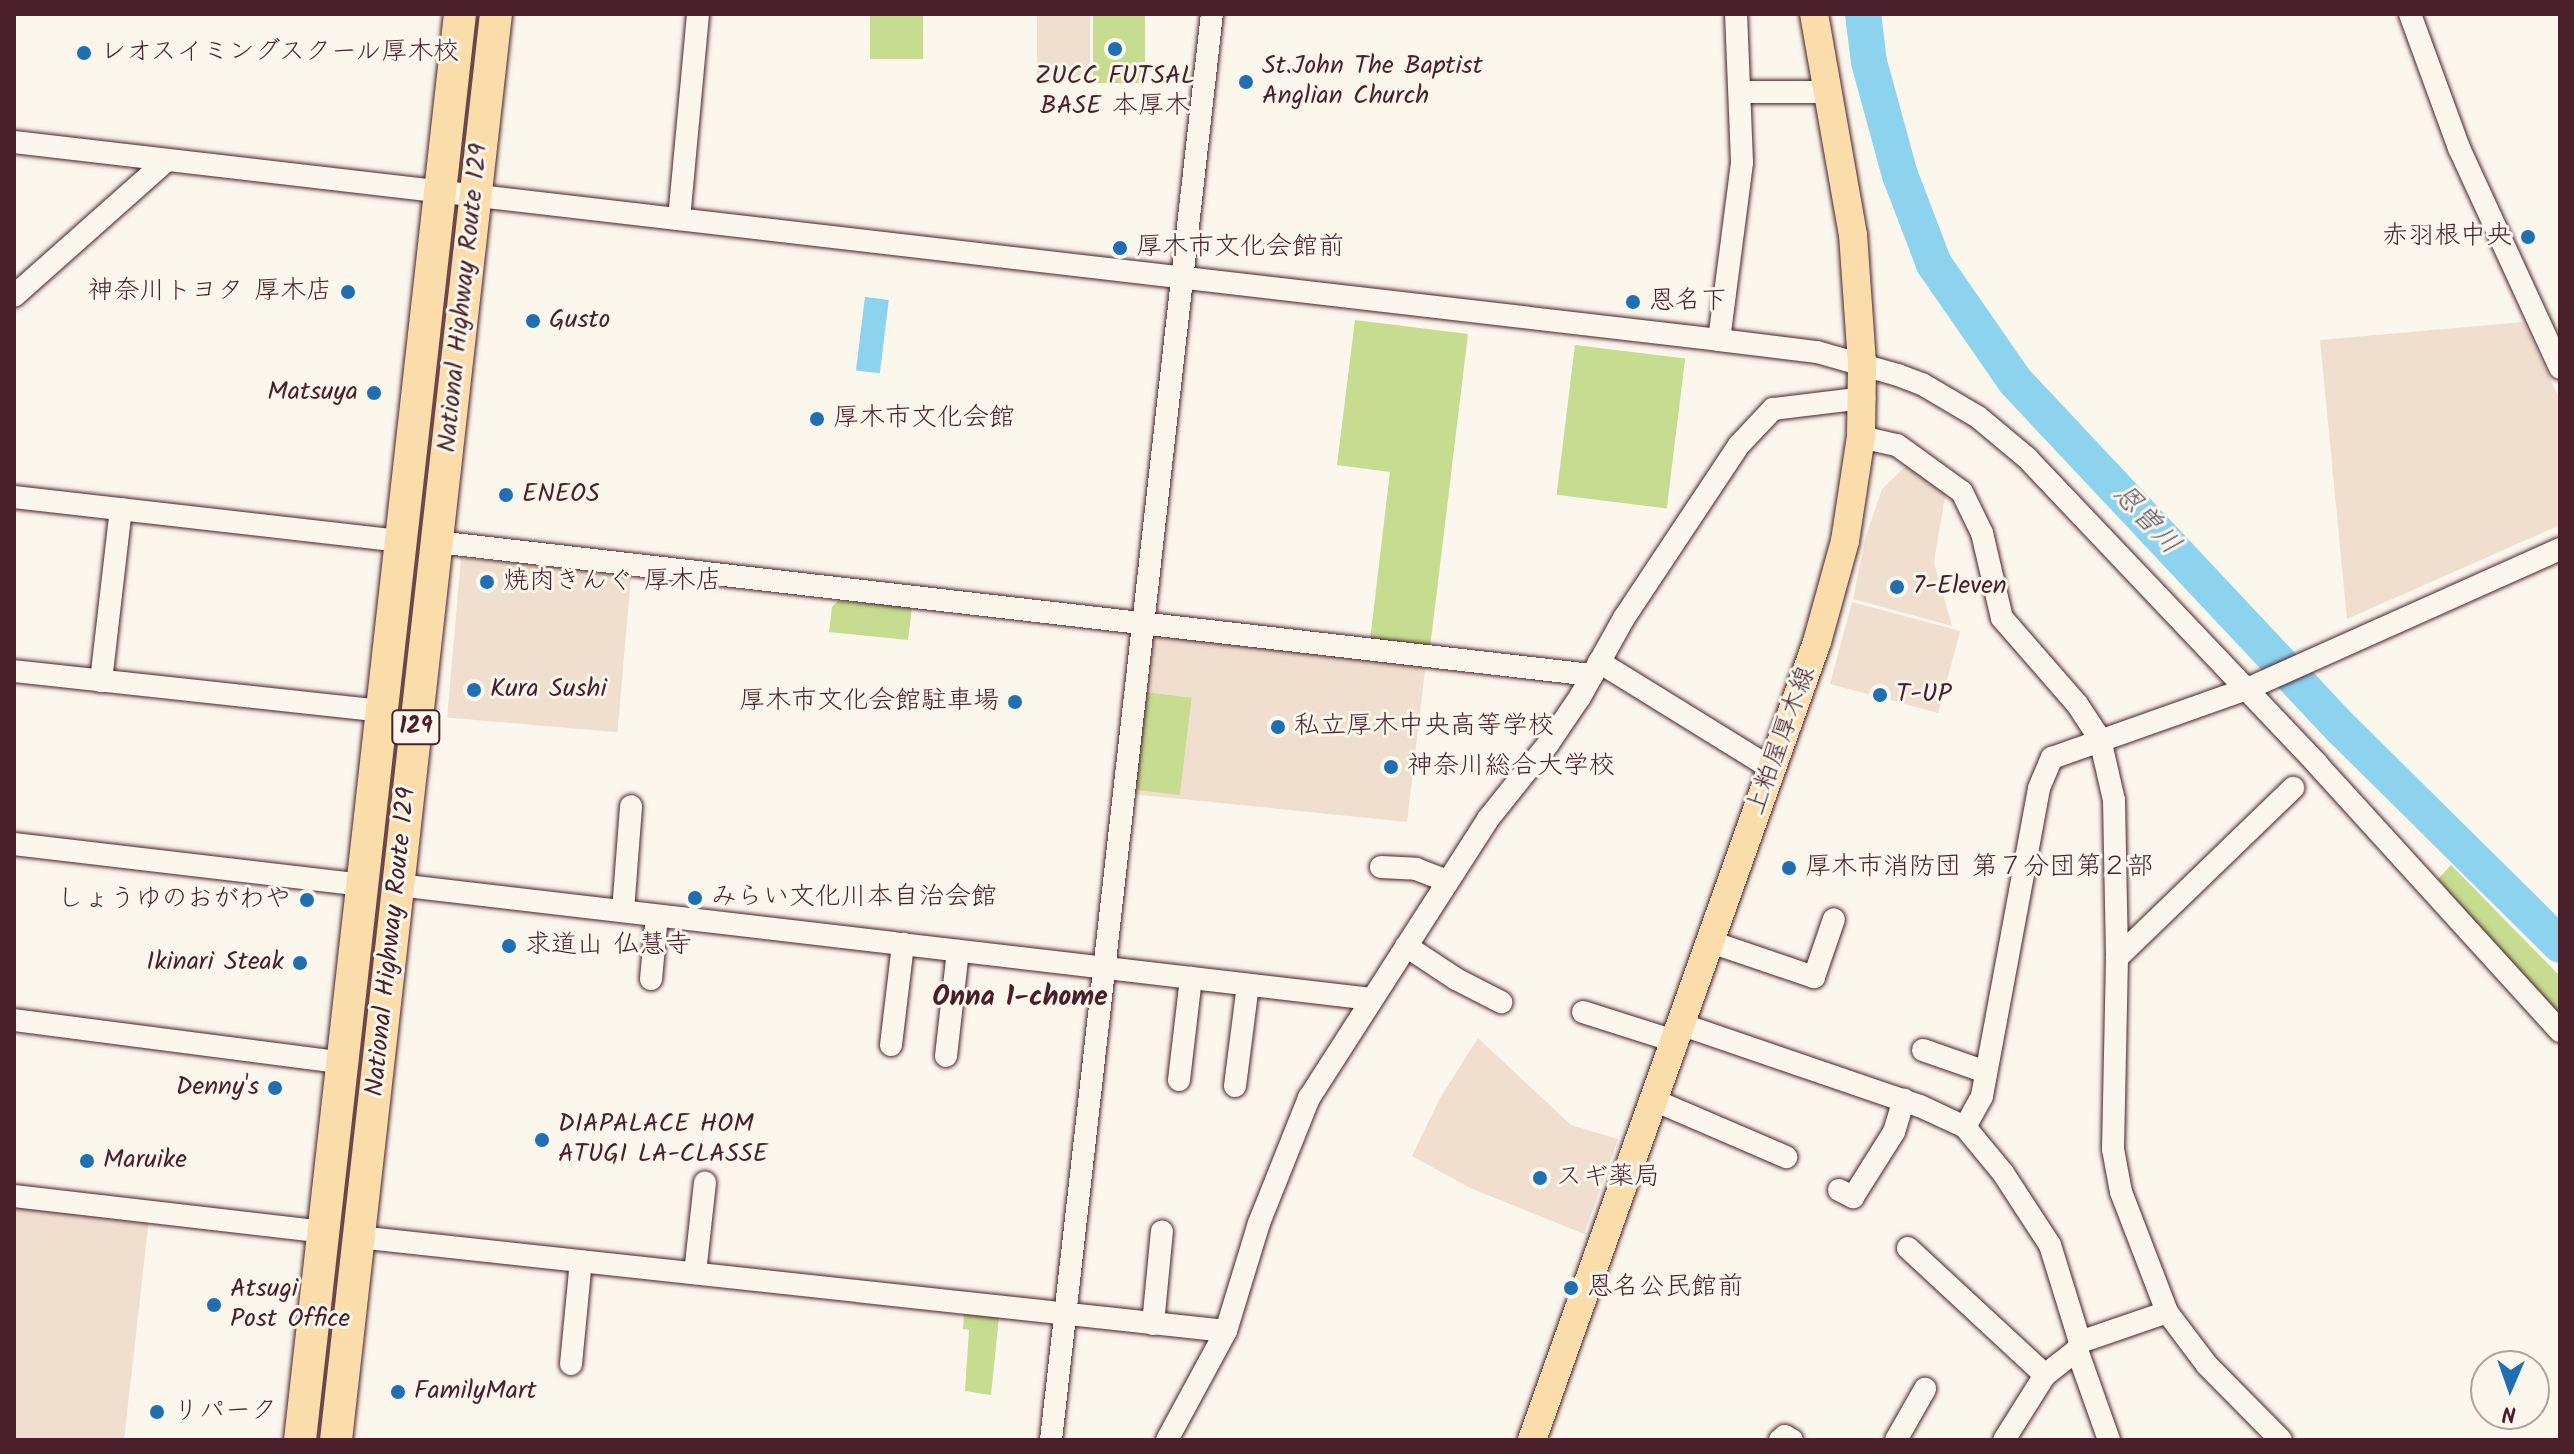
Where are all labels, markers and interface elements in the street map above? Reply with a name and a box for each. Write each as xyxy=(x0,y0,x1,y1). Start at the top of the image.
place label: レオスイミングスクール厚木校 xyxy=(100,37,464,69)
marker: ZUCC FUTSAL BASE 本厚木 xyxy=(1106,40,1124,58)
marker: レオスイミングスクール厚木校 xyxy=(75,44,93,62)
place label: St.John The Baptist Anglian Church xyxy=(1262,51,1483,112)
place label: ZUCC FUTSAL BASE 本厚木 xyxy=(1035,61,1195,122)
marker: St.John The Baptist Anglian Church xyxy=(1237,73,1255,91)
street label: National Highway Route 129 xyxy=(432,142,496,454)
place label: 赤羽根中央 xyxy=(2382,221,2512,253)
marker: 赤羽根中央 xyxy=(2519,228,2537,246)
place label: 厚木市文化会館前 xyxy=(1136,232,1344,264)
marker: 厚木市文化会館前 xyxy=(1111,239,1129,257)
place label: 神奈川トヨタ 厚木店 xyxy=(88,276,332,308)
marker: 神奈川トヨタ 厚木店 xyxy=(339,283,357,301)
place label: 恩名下 xyxy=(1649,286,1727,318)
marker: 恩名下 xyxy=(1624,293,1642,311)
place label: Gusto xyxy=(549,305,610,337)
marker: Gusto xyxy=(524,312,542,330)
place label: Matsuya xyxy=(267,377,358,409)
marker: Matsuya xyxy=(365,384,383,402)
place label: 厚木市文化会館 xyxy=(833,403,1015,435)
marker: 厚木市文化会館 xyxy=(808,410,826,428)
water label: 恩曽川 xyxy=(2105,478,2187,562)
place label: ENEOS xyxy=(522,479,600,511)
marker: ENEOS xyxy=(497,486,515,504)
place label: 焼肉きんぐ 厚木店 xyxy=(503,566,721,598)
place label: 7-Eleven xyxy=(1913,571,2007,603)
marker: 焼肉きんぐ 厚木店 xyxy=(478,573,496,591)
marker: 7-Eleven xyxy=(1888,578,1906,596)
street label: 上粕屋厚木線 xyxy=(1741,662,1823,820)
place label: Kura Sushi xyxy=(490,674,607,706)
place label: T-UP xyxy=(1896,679,1952,711)
marker: Kura Sushi xyxy=(465,681,483,699)
place label: 厚木市文化会館駐車場 xyxy=(739,686,999,718)
marker: T-UP xyxy=(1871,686,1889,704)
marker: 厚木市文化会館駐車場 xyxy=(1006,693,1024,711)
road number: 129 xyxy=(390,707,442,747)
place label: 私立厚木中央高等学校 xyxy=(1294,711,1554,743)
marker: 私立厚木中央高等学校 xyxy=(1269,718,1287,736)
place label: 神奈川総合大学校 xyxy=(1407,751,1615,783)
marker: 神奈川総合大学校 xyxy=(1382,758,1400,776)
street label: National Highway Route 129 xyxy=(360,786,424,1098)
place label: 厚木市消防団 第７分団第２部 xyxy=(1805,852,2153,884)
marker: 厚木市消防団 第７分団第２部 xyxy=(1780,859,1798,877)
place label: みらい文化川本自治会館 xyxy=(711,882,997,914)
place label: しょうゆのおがわや xyxy=(57,884,291,916)
marker: みらい文化川本自治会館 xyxy=(686,889,704,907)
marker: しょうゆのおがわや xyxy=(298,891,316,909)
place label: 求道山 仏慧寺 xyxy=(525,930,691,962)
marker: 求道山 仏慧寺 xyxy=(500,937,518,955)
place label: Ikinari Steak xyxy=(146,947,284,979)
marker: Ikinari Steak xyxy=(291,954,309,972)
district label: Onna 1-chome xyxy=(932,981,1108,1015)
place label: Denny's xyxy=(176,1072,259,1104)
marker: Denny's xyxy=(266,1079,284,1097)
place label: DIAPALACE HOM ATUGI LA-CLASSE xyxy=(558,1109,768,1170)
marker: DIAPALACE HOM ATUGI LA-CLASSE xyxy=(533,1131,551,1149)
place label: Maruike xyxy=(103,1145,187,1177)
marker: Maruike xyxy=(78,1152,96,1170)
place label: スギ薬局 xyxy=(1556,1162,1660,1194)
marker: スギ薬局 xyxy=(1531,1169,1549,1187)
place label: 恩名公民館前 xyxy=(1587,1272,1743,1304)
place label: Atsugi Post Office xyxy=(230,1274,350,1336)
marker: 恩名公民館前 xyxy=(1562,1279,1580,1297)
marker: Atsugi Post Office xyxy=(205,1296,223,1314)
north arrow xyxy=(2470,1350,2550,1430)
place label: FamilyMart xyxy=(414,1376,537,1408)
marker: FamilyMart xyxy=(389,1383,407,1401)
text: N xyxy=(2502,1395,2517,1430)
place label: リパーク xyxy=(173,1396,277,1428)
marker: リパーク xyxy=(148,1403,166,1421)

